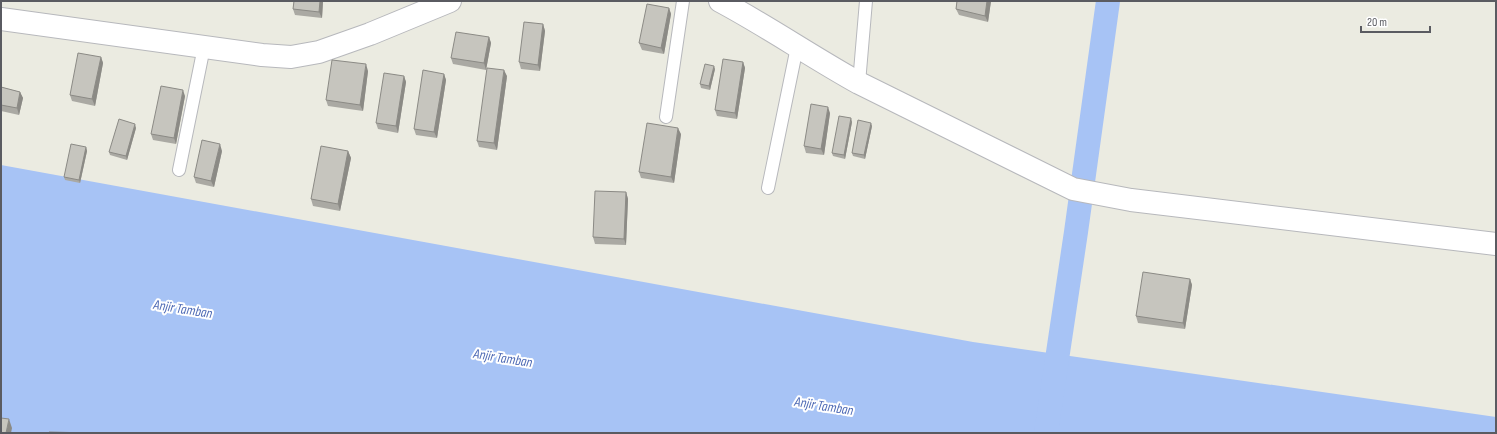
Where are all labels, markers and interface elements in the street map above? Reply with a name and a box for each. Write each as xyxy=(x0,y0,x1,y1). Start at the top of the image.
scale bar xyxy=(1361,8,1430,34)
text: 20 m xyxy=(1367,15,1387,30)
water label: Anjir Tamban xyxy=(151,296,214,322)
water label: Anjir Tamban xyxy=(471,345,534,371)
water label: Anjir Tamban xyxy=(792,393,855,419)

